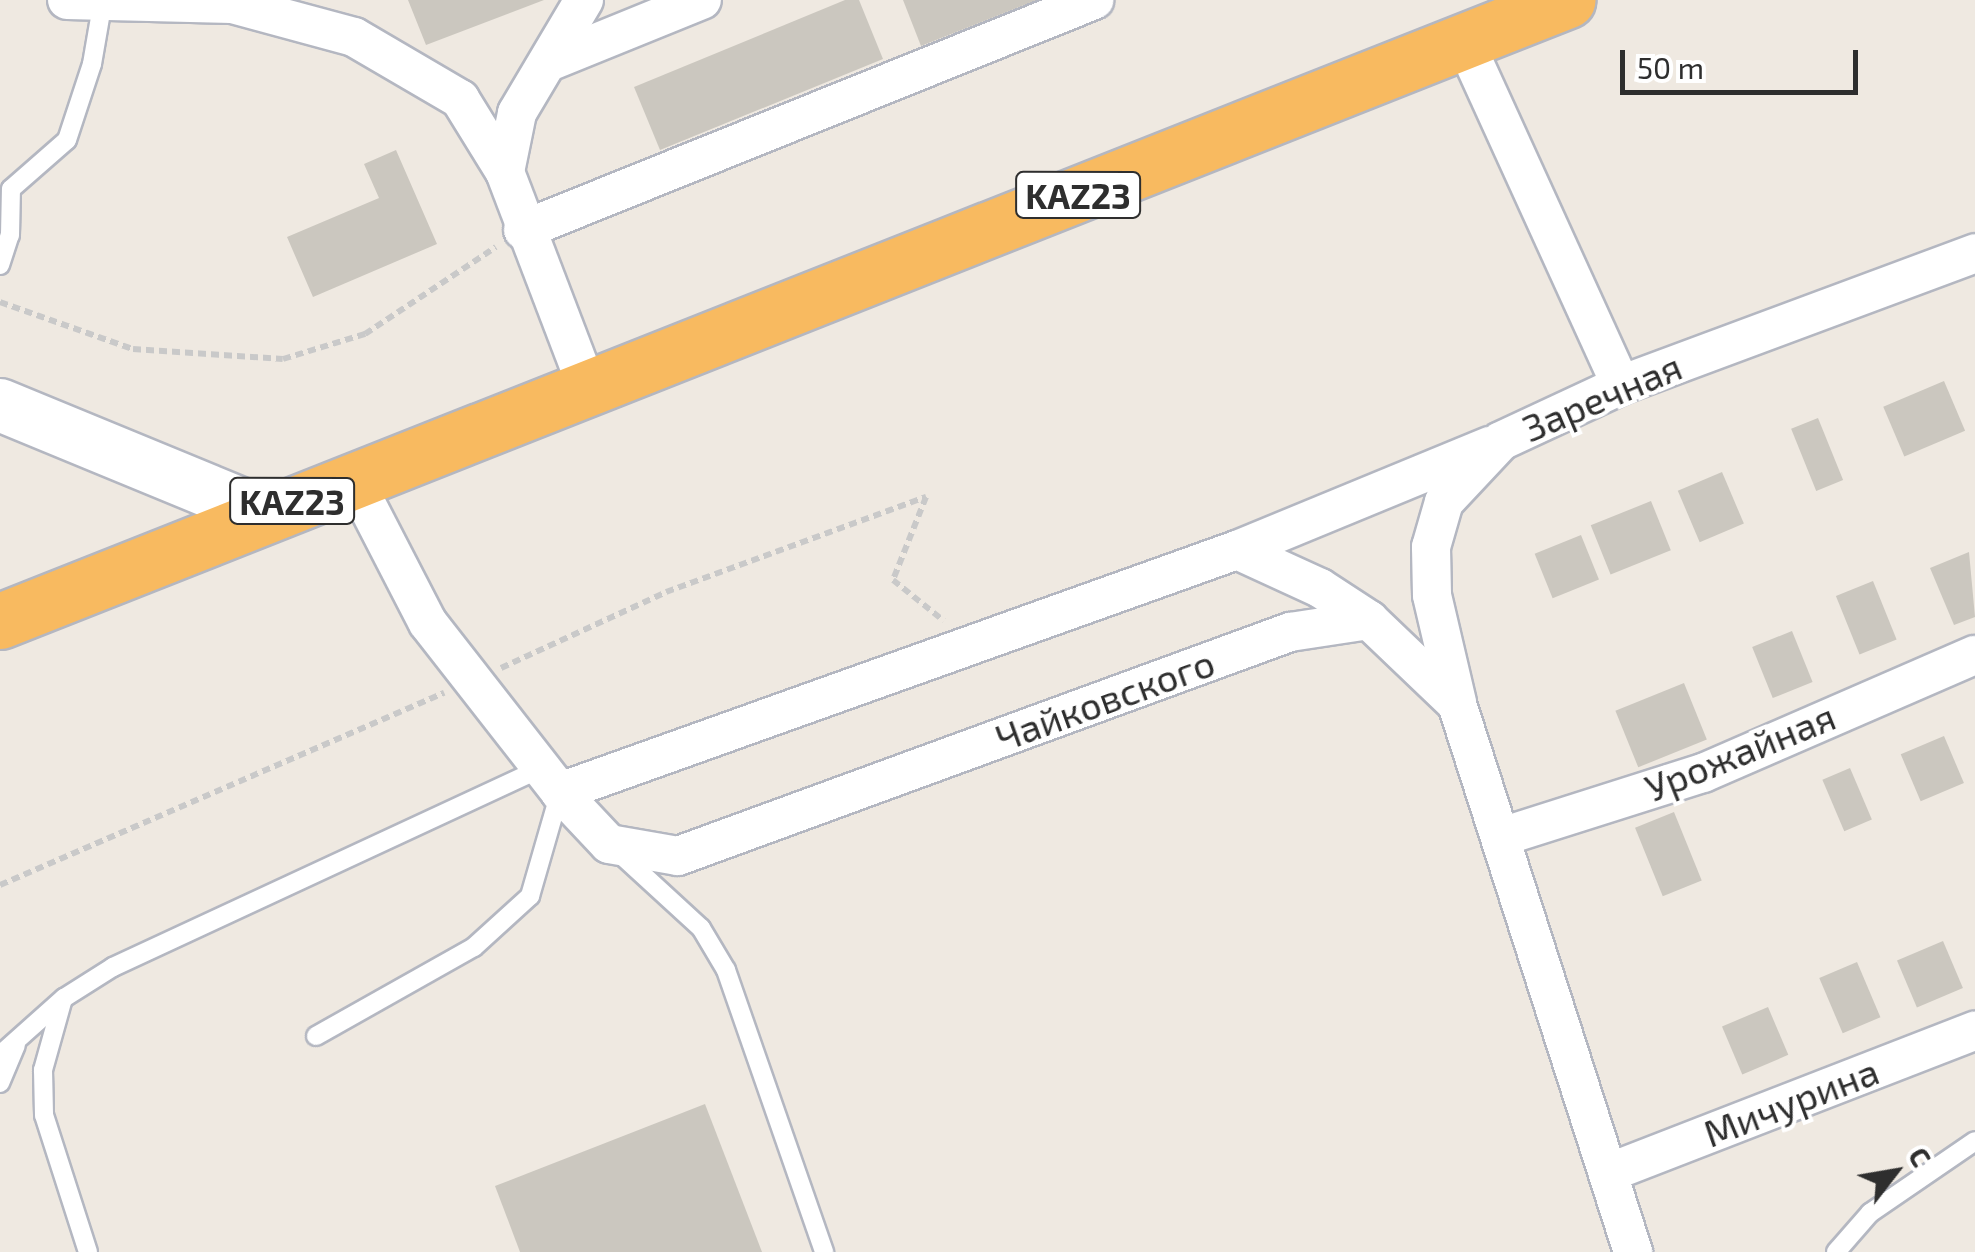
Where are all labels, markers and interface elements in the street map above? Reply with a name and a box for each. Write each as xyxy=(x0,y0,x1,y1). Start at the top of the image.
scale bar xyxy=(1625,30,1862,92)
text: 50 m xyxy=(1637,49,1704,85)
road number: KAZ23 xyxy=(1013,165,1143,225)
street label: Заречная xyxy=(1516,343,1688,451)
road number: KAZ23 xyxy=(227,471,357,531)
street label: Чайковского xyxy=(989,639,1221,761)
street label: Урожайная xyxy=(1638,693,1842,811)
street label: Мичурина xyxy=(1697,1048,1885,1156)
north arrow xyxy=(1845,1122,1945,1222)
text: С xyxy=(1902,1141,1940,1172)

